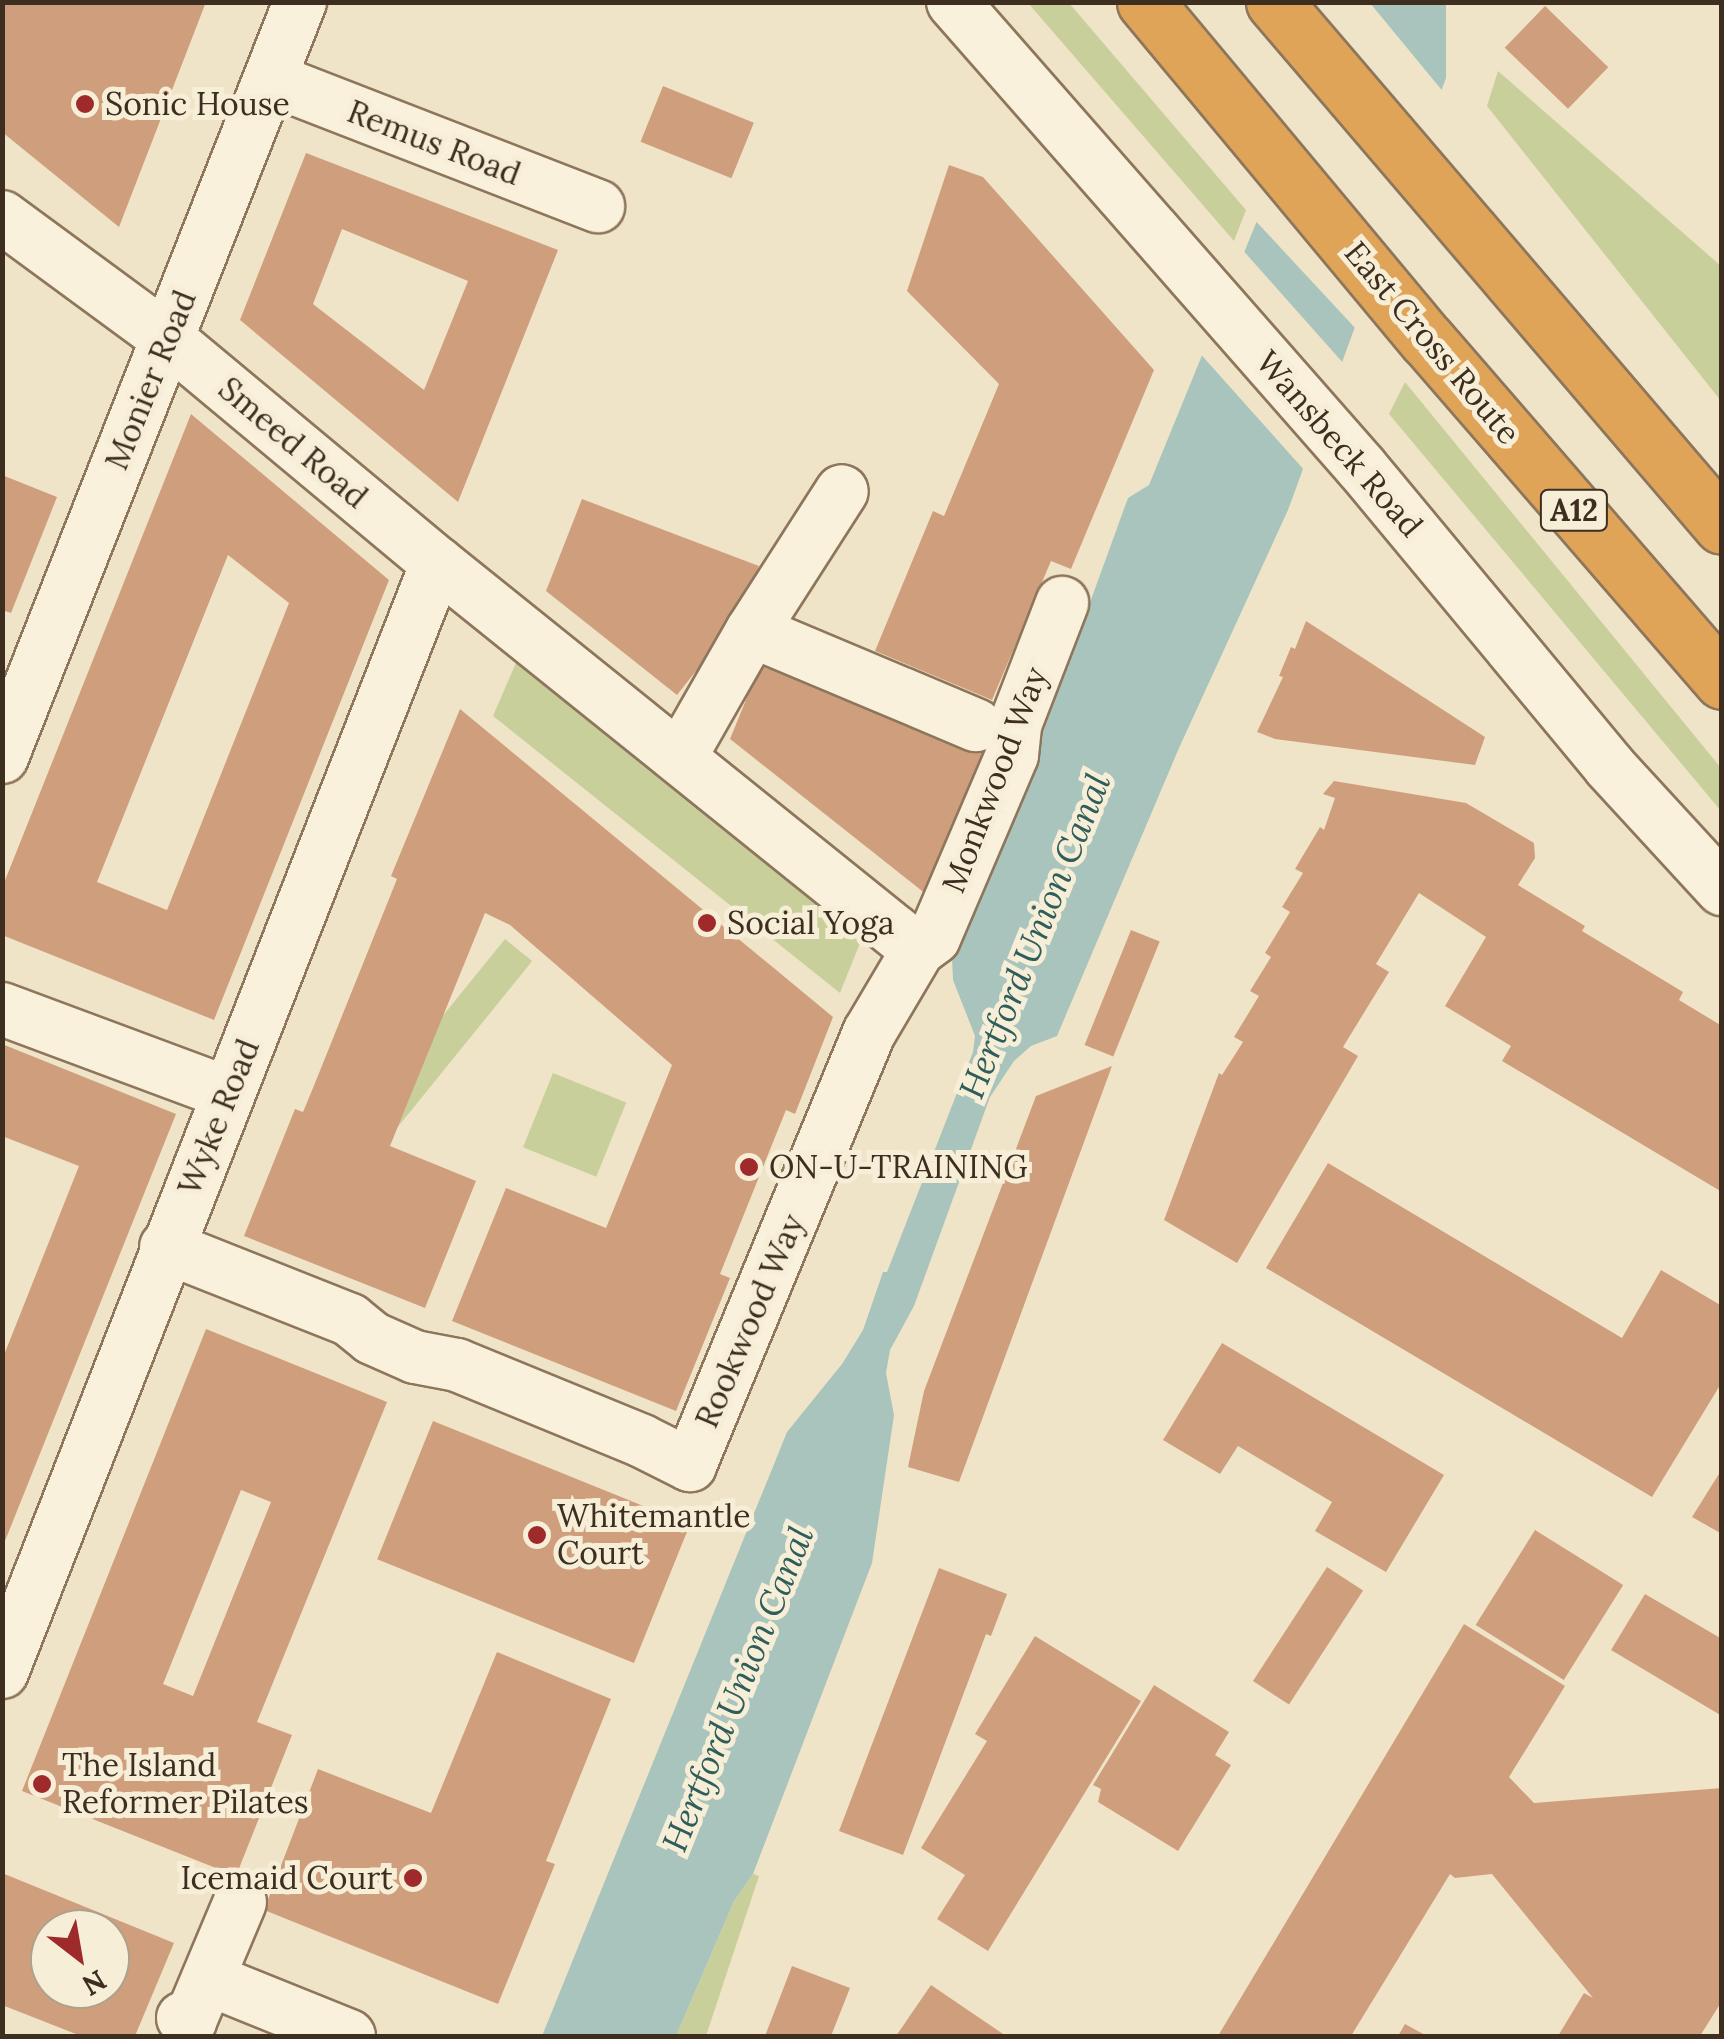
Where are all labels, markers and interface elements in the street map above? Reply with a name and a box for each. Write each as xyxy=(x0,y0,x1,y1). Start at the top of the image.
place label: Sonic House xyxy=(105,85,290,123)
street label: Remus Road xyxy=(342,92,526,194)
marker: Sonic House xyxy=(74,93,96,115)
street label: East Cross Route xyxy=(1336,234,1528,452)
street label: Monier Road xyxy=(98,285,204,475)
street label: Wansbeck Road xyxy=(1248,343,1430,545)
street label: Smeed Road xyxy=(211,370,375,516)
road number: A12 xyxy=(1539,485,1609,535)
street label: Monkwood Way xyxy=(934,662,1056,898)
water label: Hertford Union Canal xyxy=(951,767,1119,1105)
place label: Social Yoga xyxy=(727,904,894,942)
marker: Social Yoga xyxy=(696,912,718,934)
street label: Wyke Road xyxy=(170,1033,268,1201)
place label: ON-U-TRAINING xyxy=(769,1148,1027,1186)
marker: ON-U-TRAINING xyxy=(738,1156,760,1178)
street label: Rookwood Way xyxy=(688,1208,812,1434)
place label: Whitemantle Court xyxy=(557,1498,751,1573)
water label: Hertford Union Canal xyxy=(654,1520,822,1858)
marker: Whitemantle Court xyxy=(526,1524,548,1546)
place label: The Island Reformer Pilates xyxy=(62,1747,309,1822)
marker: The Island Reformer Pilates xyxy=(31,1773,53,1795)
place label: Icemaid Court xyxy=(180,1859,393,1897)
marker: Icemaid Court xyxy=(402,1867,424,1889)
north arrow xyxy=(30,1909,130,2009)
text: N xyxy=(76,1962,113,2004)

